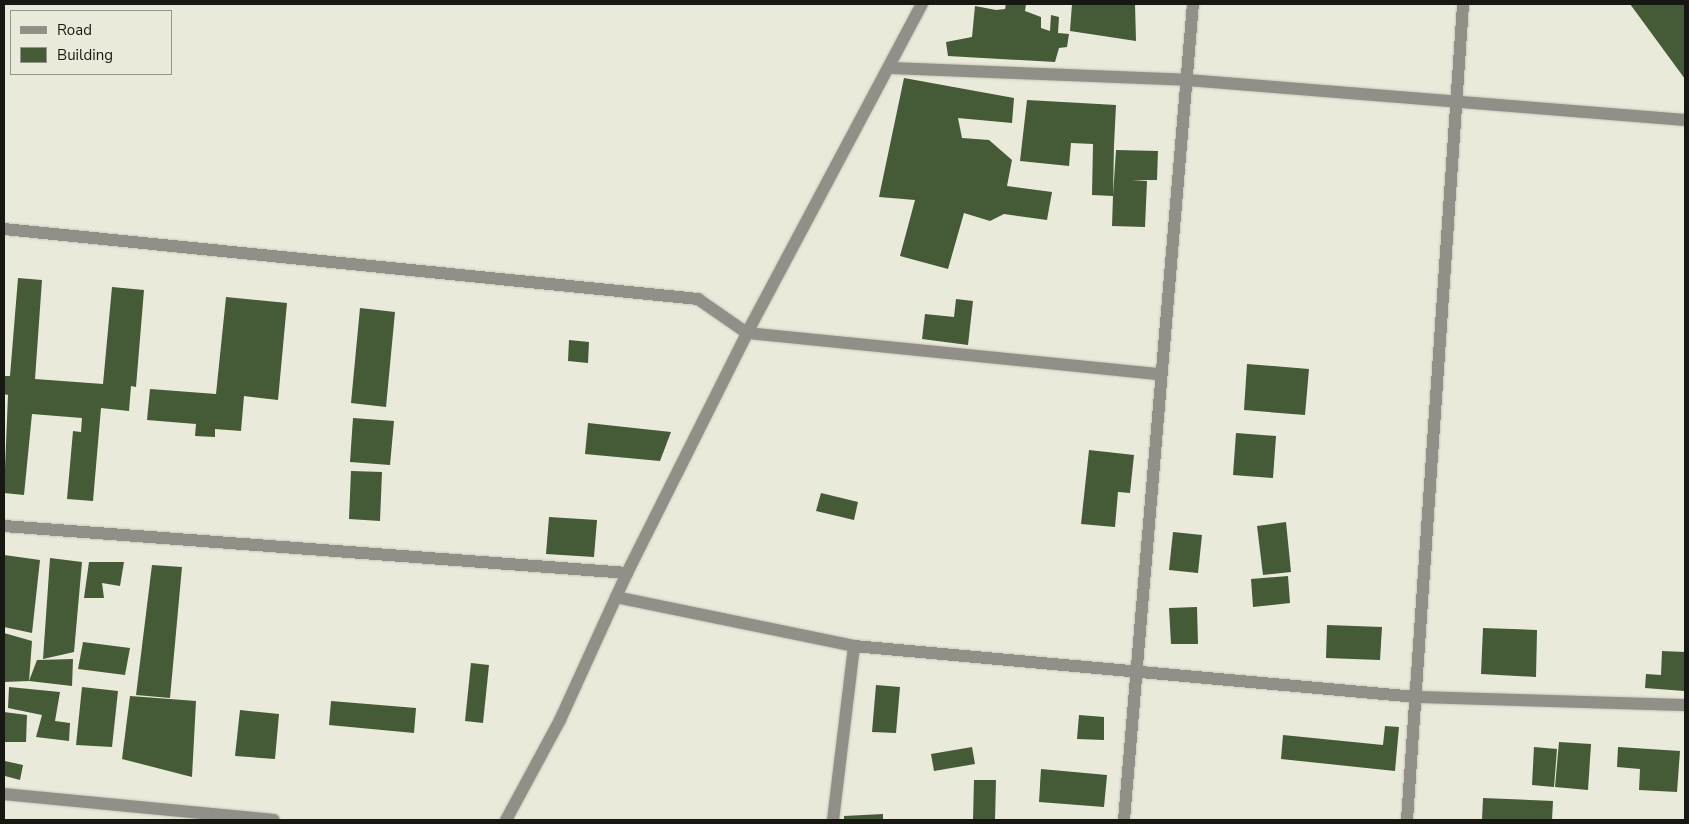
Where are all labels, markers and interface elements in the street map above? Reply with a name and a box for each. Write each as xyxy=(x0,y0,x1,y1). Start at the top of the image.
legend xyxy=(10,10,172,75)
text: Road xyxy=(57,20,92,40)
text: Building xyxy=(57,45,113,65)

